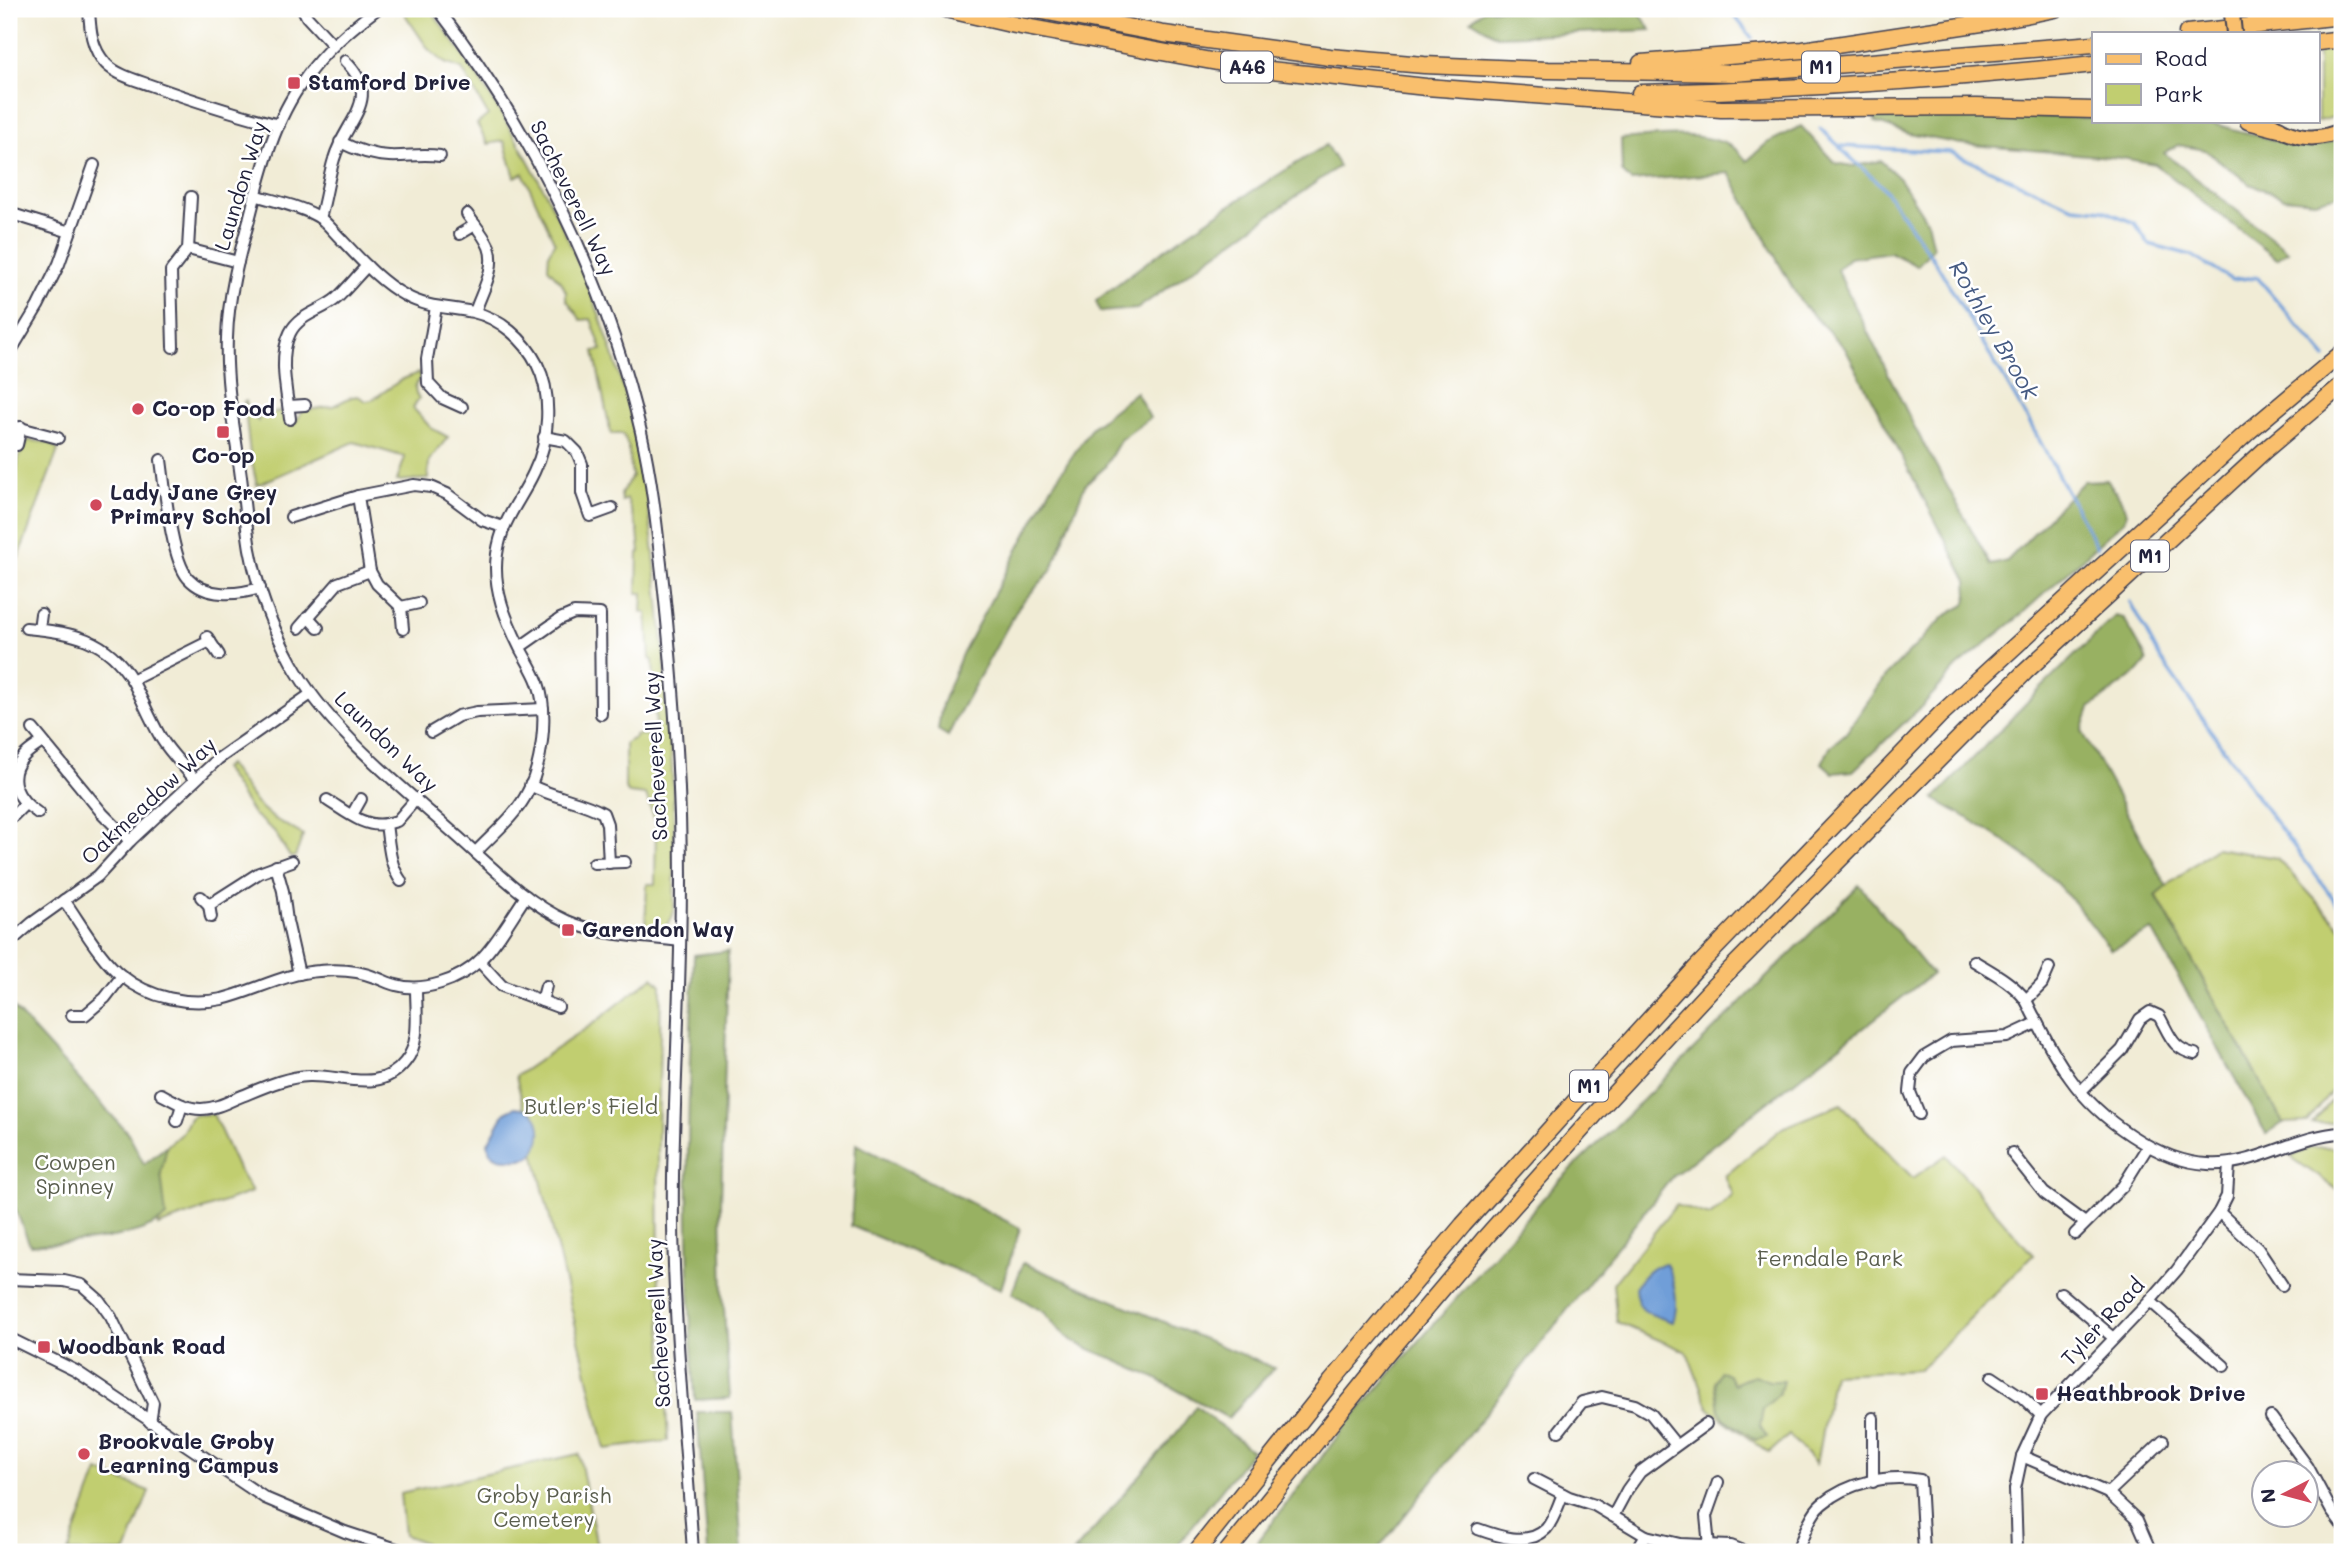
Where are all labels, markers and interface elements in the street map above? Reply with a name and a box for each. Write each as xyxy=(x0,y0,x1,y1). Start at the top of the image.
legend xyxy=(2092,32,2320,122)
text: Road xyxy=(2155,44,2207,71)
road number: A46 xyxy=(1221,52,1273,82)
road number: M1 xyxy=(1802,52,1840,82)
place label: Stamford Drive xyxy=(308,68,471,95)
marker: Stamford Drive xyxy=(286,75,302,91)
text: Park xyxy=(2155,80,2203,107)
street label: Sacheverell Way xyxy=(525,115,624,279)
street label: Laundon Way xyxy=(207,118,272,254)
water label: Rothley Brook xyxy=(1943,254,2047,405)
place label: Co-op Food xyxy=(152,394,275,421)
marker: Co-op Food xyxy=(130,401,146,417)
marker: Co-op xyxy=(215,424,231,440)
place label: Co-op xyxy=(191,441,255,468)
place label: Lady Jane Grey Primary School xyxy=(110,478,277,530)
marker: Lady Jane Grey Primary School xyxy=(88,497,104,513)
road number: M1 xyxy=(2131,540,2169,572)
street label: Sacheverell Way xyxy=(637,671,672,841)
street label: Laundon Way xyxy=(330,685,445,797)
street label: Oakmeadow Way xyxy=(75,730,221,869)
place label: Garendon Way xyxy=(582,915,734,943)
marker: Garendon Way xyxy=(560,922,576,938)
road number: M1 xyxy=(1570,1070,1608,1102)
park label: Butler's Field xyxy=(524,1092,658,1119)
park label: Cowpen Spinney xyxy=(34,1148,116,1199)
street label: Sacheverell Way xyxy=(640,1238,675,1408)
park label: Ferndale Park xyxy=(1757,1244,1903,1271)
street label: Tyler Road xyxy=(2054,1271,2149,1371)
place label: Woodbank Road xyxy=(58,1332,225,1359)
marker: Woodbank Road xyxy=(36,1339,52,1355)
place label: Heathbrook Drive xyxy=(2056,1379,2246,1406)
marker: Heathbrook Drive xyxy=(2034,1386,2050,1402)
place label: Brookvale Groby Learning Campus xyxy=(98,1427,279,1478)
marker: Brookvale Groby Learning Campus xyxy=(76,1446,92,1462)
north arrow xyxy=(2250,1460,2320,1530)
park label: Groby Parish Cemetery xyxy=(477,1481,611,1532)
text: N xyxy=(2254,1487,2281,1504)

